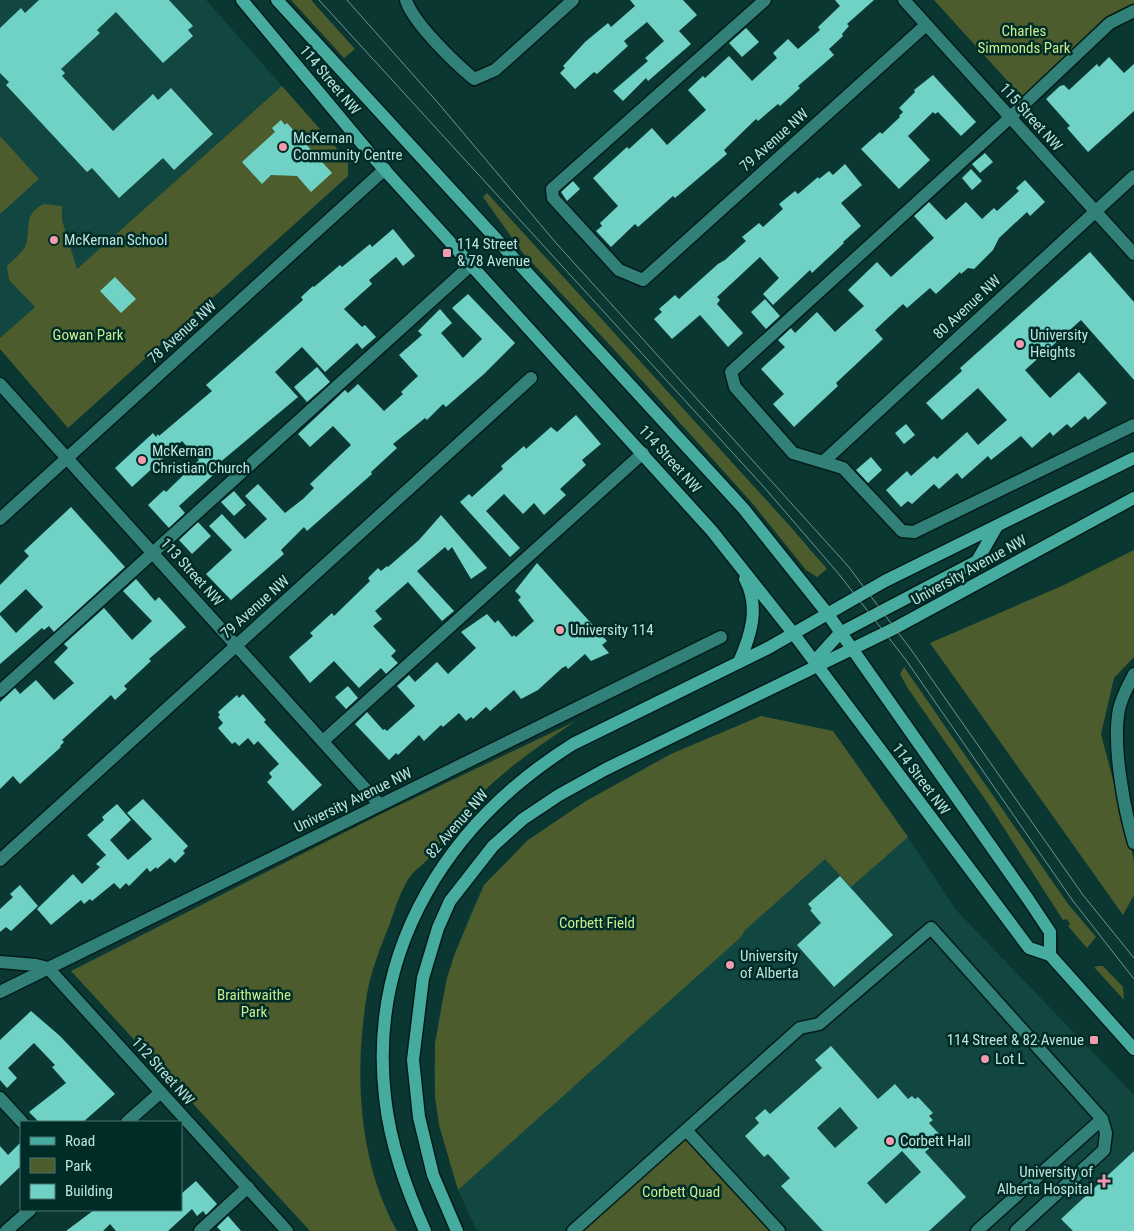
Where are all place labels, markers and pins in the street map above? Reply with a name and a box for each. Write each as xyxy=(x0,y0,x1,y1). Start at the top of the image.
place label: McKernan Community Centre xyxy=(293,129,402,164)
marker: McKernan Community Centre xyxy=(277,141,289,153)
place label: McKernan School xyxy=(64,231,167,249)
marker: McKernan School xyxy=(48,234,60,246)
place label: 114 Street & 78 Avenue xyxy=(457,235,530,270)
marker: 114 Street & 78 Avenue xyxy=(441,247,453,259)
place label: University Heights xyxy=(1030,326,1088,361)
marker: University Heights xyxy=(1014,338,1026,350)
place label: McKernan Christian Church xyxy=(152,442,250,477)
marker: McKernan Christian Church xyxy=(136,454,148,466)
place label: University 114 xyxy=(570,621,654,639)
marker: University 114 xyxy=(554,624,566,636)
place label: University of Alberta xyxy=(740,947,799,982)
marker: University of Alberta xyxy=(724,959,736,971)
place label: 114 Street & 82 Avenue xyxy=(947,1031,1084,1049)
marker: 114 Street & 82 Avenue xyxy=(1088,1034,1100,1046)
place label: Lot L xyxy=(995,1050,1025,1068)
marker: Lot L xyxy=(979,1053,991,1065)
place label: Corbett Hall xyxy=(900,1132,971,1150)
marker: Corbett Hall xyxy=(884,1135,896,1147)
place label: University of Alberta Hospital xyxy=(997,1163,1093,1198)
marker: University of Alberta Hospital xyxy=(1097,1174,1111,1188)

